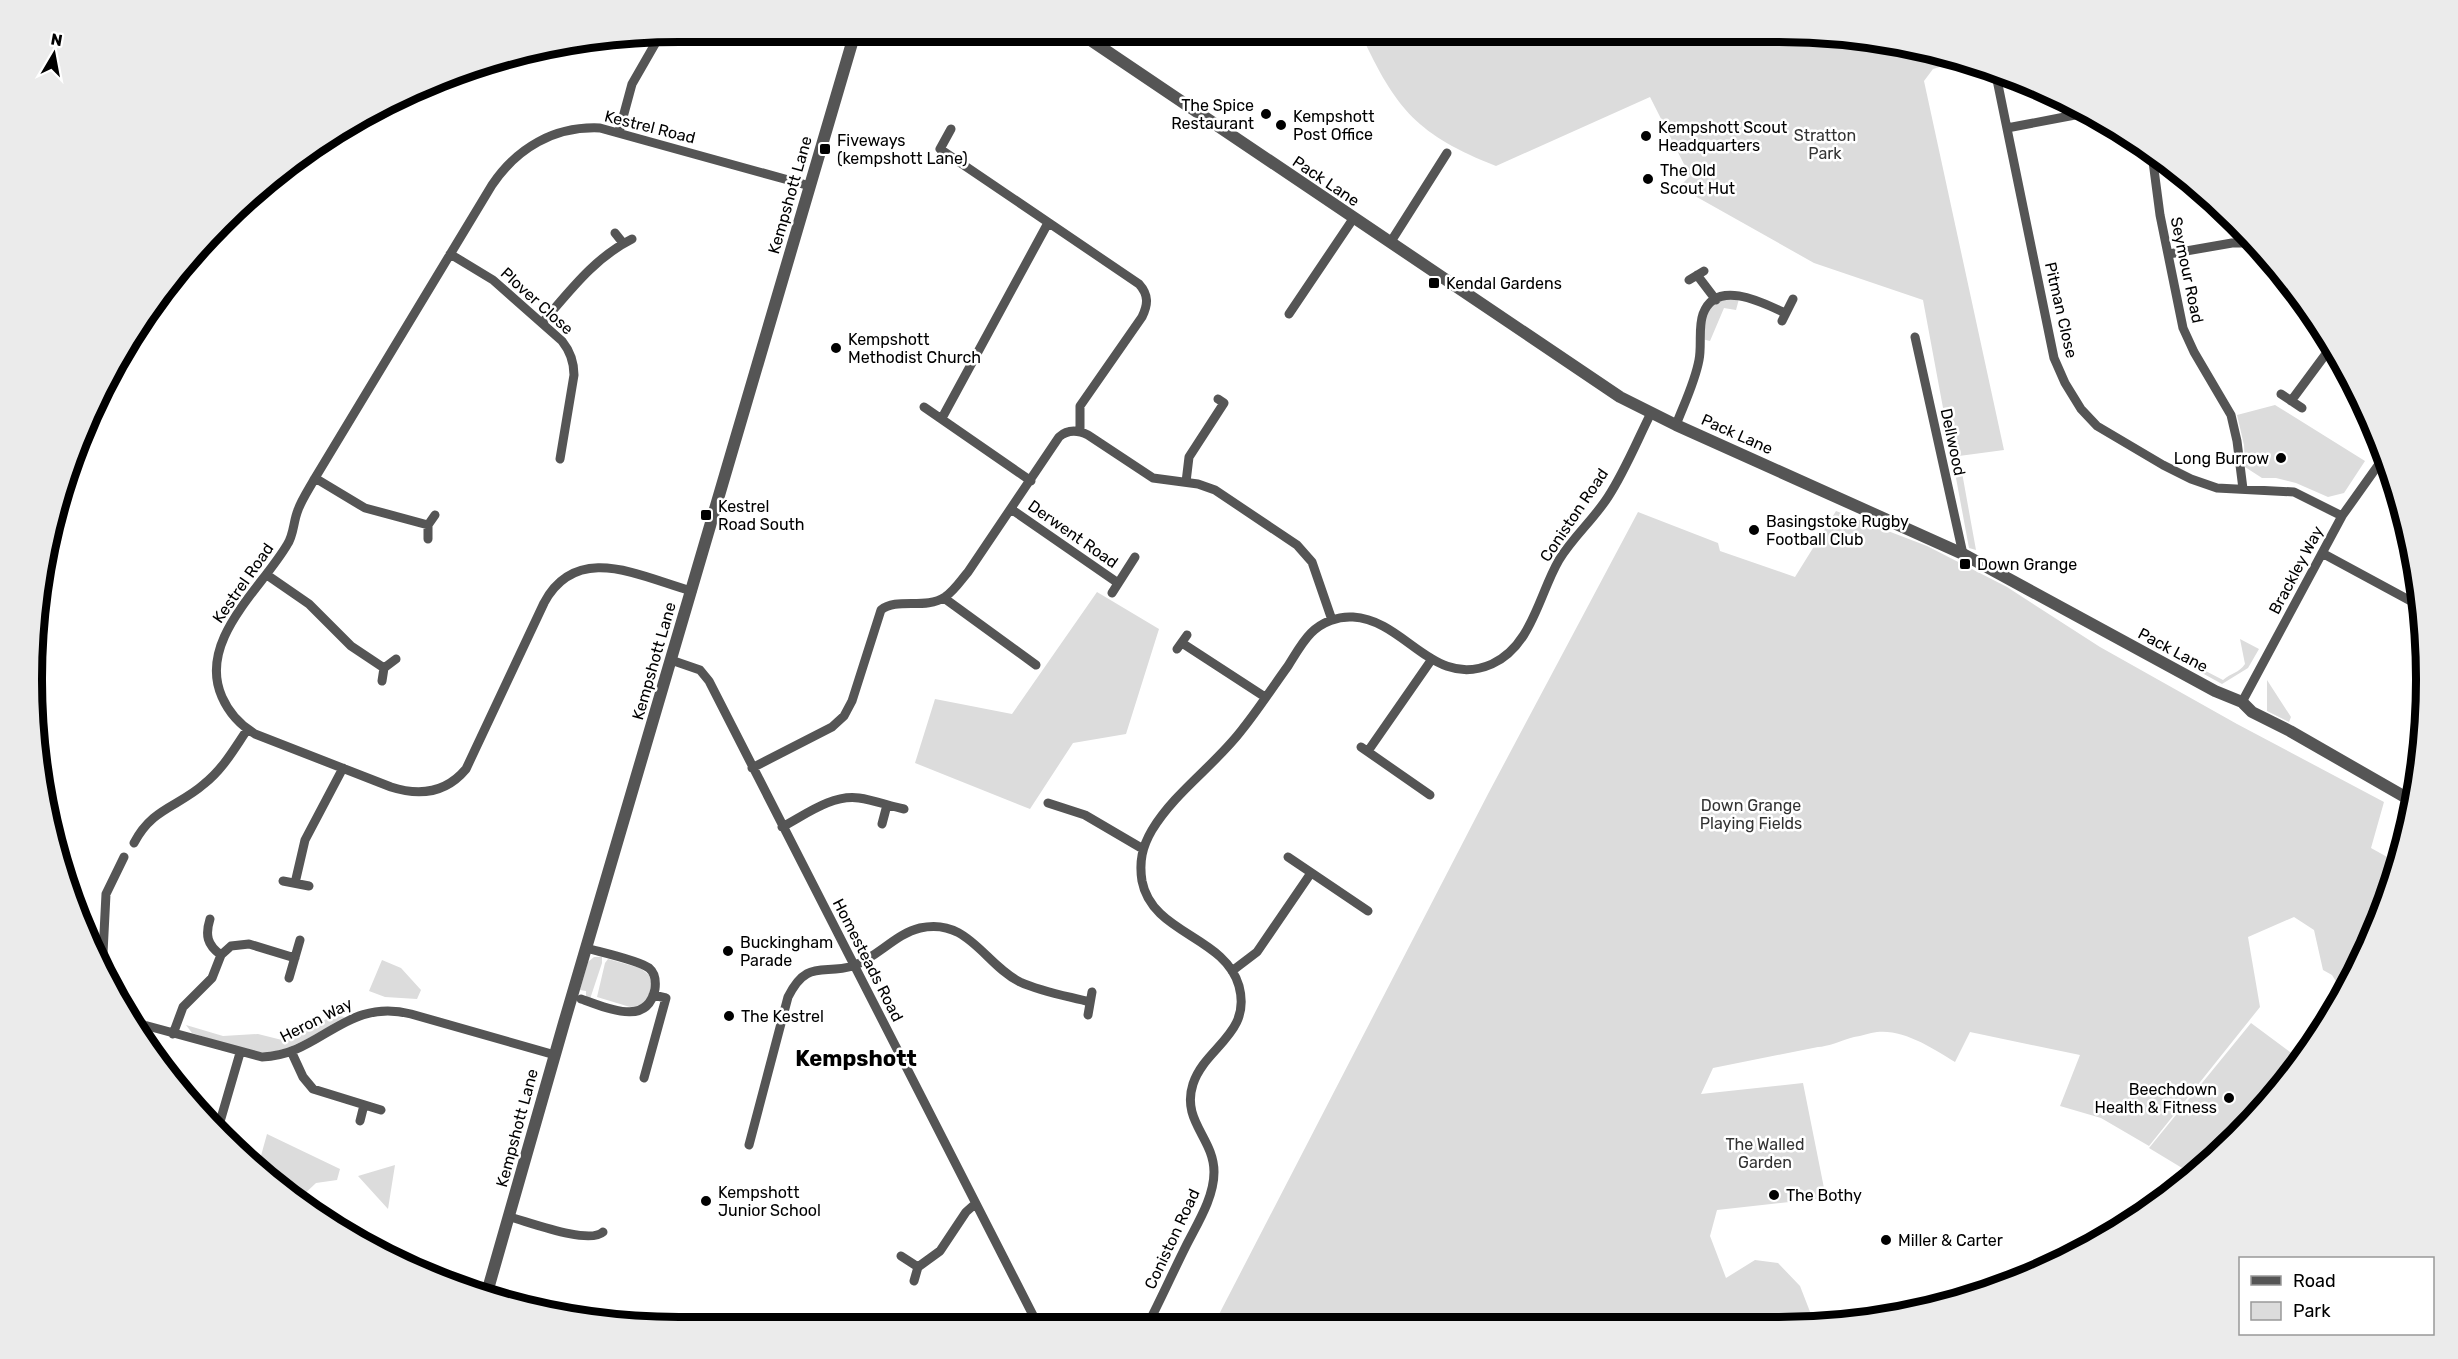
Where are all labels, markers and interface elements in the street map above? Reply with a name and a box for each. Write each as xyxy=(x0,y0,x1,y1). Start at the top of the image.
north arrow xyxy=(24,24,84,84)
text: N xyxy=(49,29,64,50)
place label: The Spice Restaurant xyxy=(1171,96,1254,133)
street label: Kestrel Road xyxy=(603,107,697,147)
marker: The Spice Restaurant xyxy=(1259,107,1273,121)
place label: Kempshott Post Office xyxy=(1293,107,1374,144)
marker: Kempshott Post Office xyxy=(1274,118,1288,132)
place label: Kempshott Scout Headquarters xyxy=(1658,118,1787,155)
park label: Stratton Park xyxy=(1794,126,1856,163)
marker: Kempshott Scout Headquarters xyxy=(1639,129,1653,143)
place label: Fiveways (kempshott Lane) xyxy=(837,131,968,168)
street label: Kempshott Lane xyxy=(764,134,816,256)
marker: Fiveways (kempshott Lane) xyxy=(818,142,832,156)
street label: Pack Lane xyxy=(1289,152,1363,210)
place label: The Old Scout Hut xyxy=(1660,161,1735,198)
marker: The Old Scout Hut xyxy=(1641,172,1655,186)
street label: Seymour Road xyxy=(2166,215,2208,325)
street label: Pitman Close xyxy=(2041,260,2081,360)
street label: Plover Close xyxy=(497,263,577,339)
place label: Kendal Gardens xyxy=(1446,274,1562,293)
marker: Kendal Gardens xyxy=(1427,276,1441,290)
place label: Kempshott Methodist Church xyxy=(848,330,981,367)
marker: Kempshott Methodist Church xyxy=(829,341,843,355)
street label: Dellwood xyxy=(1937,407,1969,477)
street label: Pack Lane xyxy=(1698,410,1776,458)
place label: Long Burrow xyxy=(2174,449,2269,468)
marker: Long Burrow xyxy=(2274,451,2288,465)
street label: Coniston Road xyxy=(1536,465,1612,565)
street label: Derwent Road xyxy=(1024,496,1122,572)
place label: Kestrel Road South xyxy=(718,497,805,534)
marker: Kestrel Road South xyxy=(699,508,713,522)
place label: Basingstoke Rugby Football Club xyxy=(1766,512,1909,549)
marker: Basingstoke Rugby Football Club xyxy=(1747,523,1761,537)
street label: Brackley Way xyxy=(2265,523,2327,617)
street label: Kestrel Road xyxy=(209,539,277,627)
place label: Down Grange xyxy=(1977,555,2077,574)
marker: Down Grange xyxy=(1958,557,1972,571)
street label: Kempshott Lane xyxy=(628,600,680,722)
street label: Pack Lane xyxy=(2135,624,2211,676)
park label: Down Grange Playing Fields xyxy=(1700,796,1802,833)
street label: Homesteads Road xyxy=(829,895,907,1025)
place label: Buckingham Parade xyxy=(740,933,833,970)
marker: Buckingham Parade xyxy=(721,944,735,958)
street label: Heron Way xyxy=(277,994,356,1046)
place label: The Kestrel xyxy=(741,1007,824,1026)
marker: The Kestrel xyxy=(722,1009,736,1023)
district label: Kempshott xyxy=(795,1045,917,1072)
street label: Kempshott Lane xyxy=(492,1067,542,1189)
place label: Beechdown Health & Fitness xyxy=(2095,1080,2217,1117)
marker: Beechdown Health & Fitness xyxy=(2222,1091,2236,1105)
park label: The Walled Garden xyxy=(1726,1135,1804,1172)
place label: Kempshott Junior School xyxy=(718,1183,821,1220)
street label: Coniston Road xyxy=(1140,1186,1204,1292)
place label: The Bothy xyxy=(1786,1186,1862,1205)
marker: The Bothy xyxy=(1767,1188,1781,1202)
marker: Kempshott Junior School xyxy=(699,1194,713,1208)
place label: Miller & Carter xyxy=(1898,1231,2003,1250)
marker: Miller & Carter xyxy=(1879,1233,1893,1247)
legend xyxy=(2239,1257,2434,1335)
text: Road xyxy=(2293,1270,2336,1292)
text: Park xyxy=(2293,1300,2331,1322)

